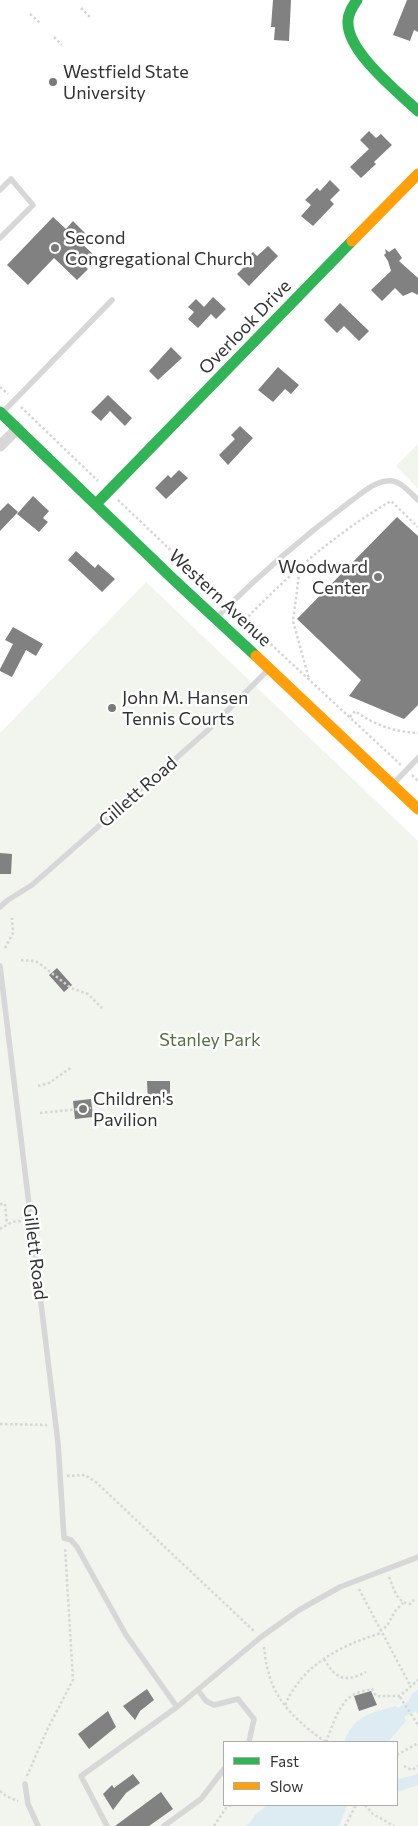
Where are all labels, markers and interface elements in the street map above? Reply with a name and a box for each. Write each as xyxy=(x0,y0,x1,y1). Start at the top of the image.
place label: Westfield State University xyxy=(63,61,189,104)
marker: Westfield State University xyxy=(47,76,59,88)
place label: Second Congregational Church xyxy=(65,227,253,270)
marker: Second Congregational Church xyxy=(49,242,61,254)
street label: Overlook Drive xyxy=(194,275,296,379)
street label: Western Avenue xyxy=(164,545,276,651)
place label: Woodward Center xyxy=(278,556,368,598)
marker: Woodward Center xyxy=(372,571,384,583)
place label: John M. Hansen Tennis Courts xyxy=(122,687,248,730)
marker: John M. Hansen Tennis Courts xyxy=(106,702,118,714)
street label: Gillett Road xyxy=(94,752,182,832)
park label: Stanley Park xyxy=(159,1029,261,1051)
place label: Children's Pavilion xyxy=(93,1088,174,1130)
marker: Children's Pavilion xyxy=(77,1103,89,1115)
street label: Gillett Road xyxy=(18,1203,52,1301)
legend xyxy=(223,1741,398,1806)
text: Fast xyxy=(270,1752,299,1770)
text: Slow xyxy=(270,1777,303,1795)

